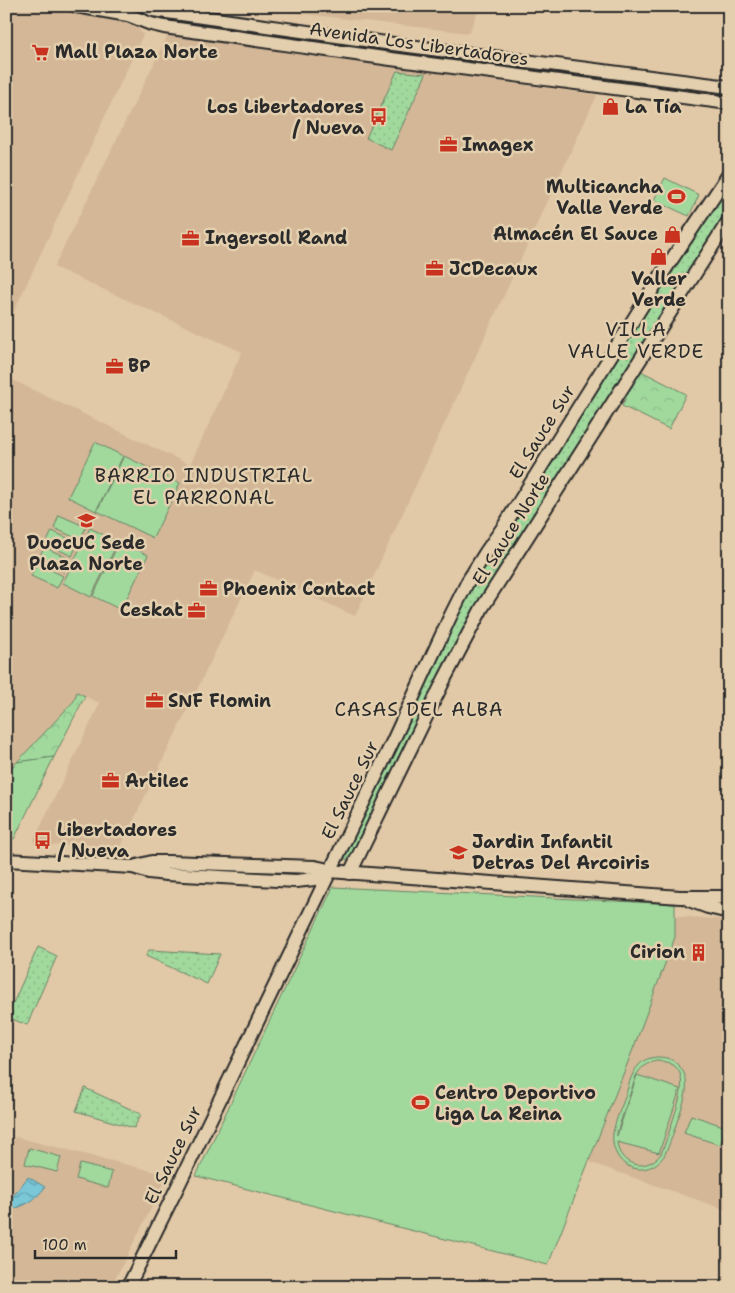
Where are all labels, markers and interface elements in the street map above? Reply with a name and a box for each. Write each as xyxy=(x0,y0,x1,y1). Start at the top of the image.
street label: Avenida Los Libertadores xyxy=(308,17,530,71)
place label: Mall Plaza Norte xyxy=(55,40,218,64)
supermarket icon: Mall Plaza Norte xyxy=(31,42,51,62)
place label: Los Libertadores / Nueva xyxy=(207,95,365,140)
place label: La Tía xyxy=(625,95,682,119)
shop icon: La Tía xyxy=(601,97,621,117)
bus stop icon: Los Libertadores / Nueva xyxy=(368,107,388,127)
place label: Imagex xyxy=(462,133,533,157)
office icon: Imagex xyxy=(438,135,458,155)
place label: Multicancha Valle Verde xyxy=(546,175,664,220)
sports icon: Multicancha Valle Verde xyxy=(667,187,687,207)
place label: Almacén El Sauce xyxy=(493,222,658,246)
shop icon: Almacén El Sauce xyxy=(662,224,682,244)
place label: Ingersoll Rand xyxy=(205,226,348,250)
office icon: Ingersoll Rand xyxy=(181,228,201,248)
shop icon: Valler Verde xyxy=(649,246,669,266)
place label: JCDecaux xyxy=(449,257,538,281)
office icon: JCDecaux xyxy=(425,259,445,279)
place label: Valler Verde xyxy=(631,267,687,312)
district label: VILLA VALLE VERDE xyxy=(567,317,705,364)
place label: BP xyxy=(128,354,151,378)
office icon: BP xyxy=(104,356,124,376)
street label: El Sauce Sur xyxy=(503,380,581,484)
district label: BARRIO INDUSTRIAL EL PARRONAL xyxy=(95,463,313,510)
street label: El Sauce Norte xyxy=(467,468,555,590)
school or university icon: DuocUC Sede Plaza Norte xyxy=(76,510,96,530)
place label: DuocUC Sede Plaza Norte xyxy=(27,531,146,576)
place label: Phoenix Contact xyxy=(223,577,375,601)
office icon: Phoenix Contact xyxy=(199,579,219,599)
place label: Ceskat xyxy=(120,598,183,622)
office icon: Ceskat xyxy=(187,600,207,620)
place label: SNF Flomin xyxy=(168,689,271,713)
office icon: SNF Flomin xyxy=(144,691,164,711)
district label: CASAS DEL ALBA xyxy=(334,697,504,722)
street label: El Sauce Sur xyxy=(316,737,384,843)
place label: Artilec xyxy=(125,769,189,793)
office icon: Artilec xyxy=(101,771,121,791)
place label: Libertadores / Nueva xyxy=(57,818,177,863)
bus stop icon: Libertadores / Nueva xyxy=(33,830,53,850)
place label: Jardin Infantil Detras Del Arcoiris xyxy=(472,830,650,875)
school or university icon: Jardin Infantil Detras Del Arcoiris xyxy=(448,842,468,862)
place label: Cirion xyxy=(630,940,685,964)
building icon: Cirion xyxy=(689,942,709,962)
place label: Centro Deportivo Liga La Reina xyxy=(435,1081,596,1126)
sports icon: Centro Deportivo Liga La Reina xyxy=(411,1093,431,1113)
street label: El Sauce Sur xyxy=(139,1102,207,1208)
scale bar xyxy=(35,1228,176,1260)
text: 100 m xyxy=(42,1235,87,1255)

